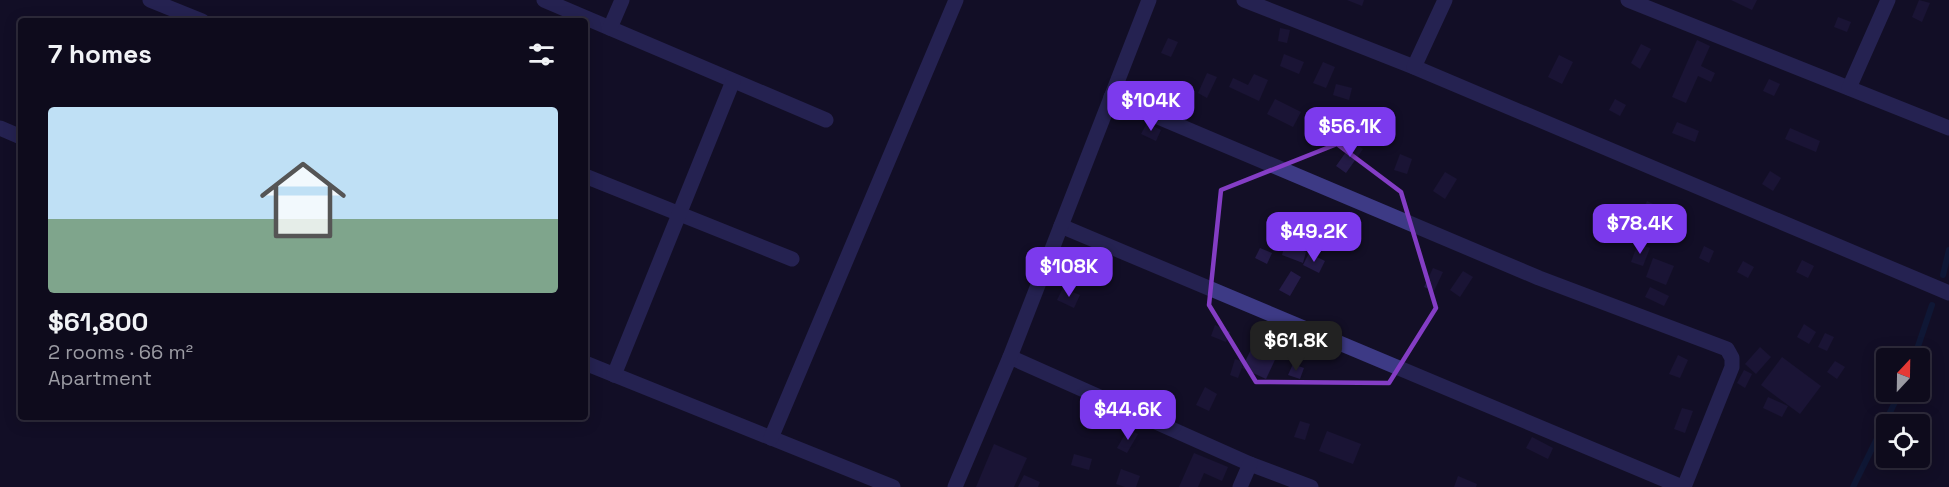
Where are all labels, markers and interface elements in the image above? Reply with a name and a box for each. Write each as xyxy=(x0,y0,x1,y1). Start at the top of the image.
text: 7 homes xyxy=(48,37,152,71)
icon: filters xyxy=(525,38,558,71)
pin: $104K xyxy=(1109,81,1193,132)
text: $104K xyxy=(1121,87,1181,113)
pin: $56.1K xyxy=(1301,107,1399,158)
text: $56.1K xyxy=(1319,113,1381,139)
icon: home xyxy=(249,146,357,254)
pin: $78.4K xyxy=(1591,204,1689,255)
text: $78.4K xyxy=(1607,210,1673,236)
pin: $49.2K xyxy=(1265,212,1363,263)
text: $49.2K xyxy=(1280,218,1348,244)
pin: $108K xyxy=(1027,247,1111,298)
text: $108K xyxy=(1040,253,1098,279)
text: $61,800 xyxy=(48,305,148,339)
pin: $61.8K xyxy=(1247,321,1345,372)
text: $61.8K xyxy=(1264,327,1328,353)
text: 2 rooms · 66 m² xyxy=(48,339,193,365)
north arrow xyxy=(1876,348,1930,402)
map controls xyxy=(1876,348,1930,468)
text: Apartment xyxy=(48,365,152,391)
pin: $44.6K xyxy=(1079,390,1177,441)
text: $44.6K xyxy=(1094,396,1162,422)
button: locate xyxy=(1876,414,1930,468)

